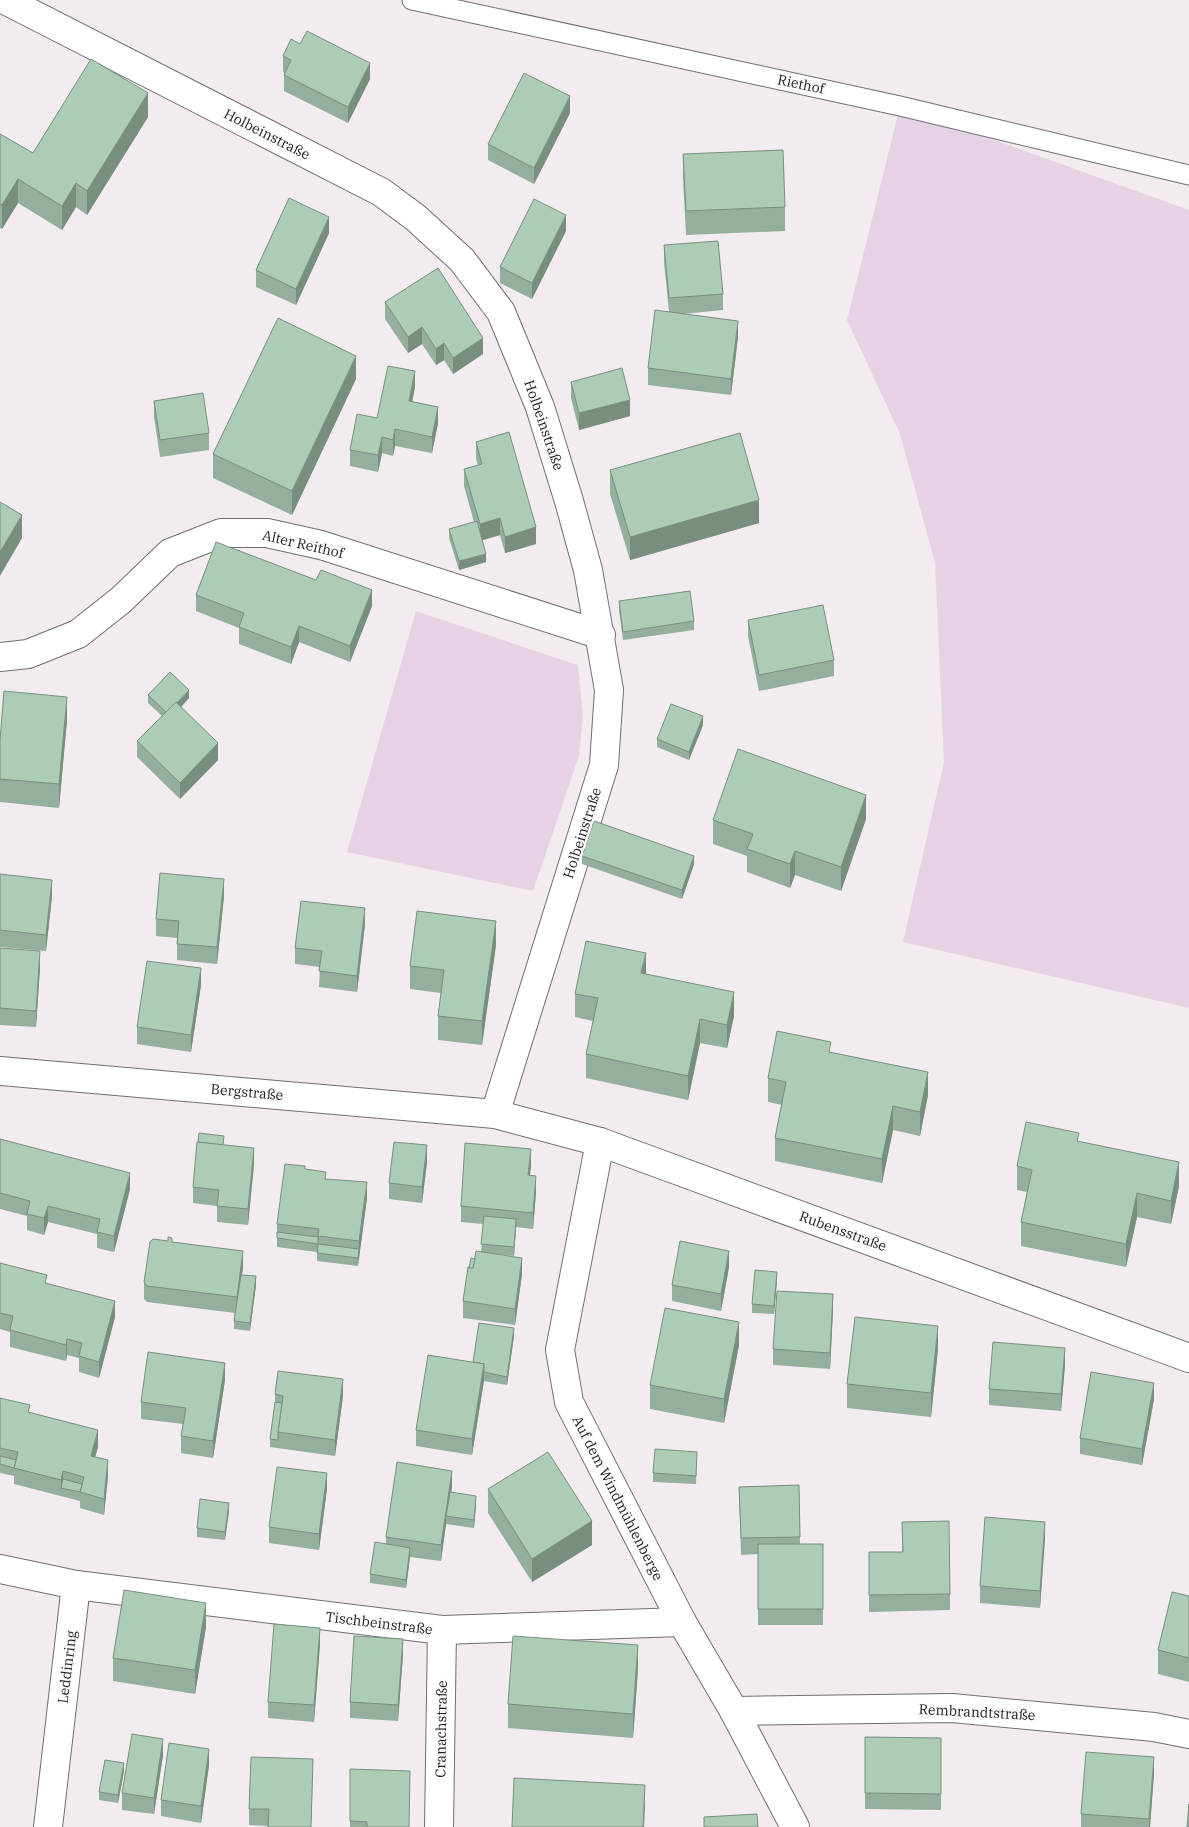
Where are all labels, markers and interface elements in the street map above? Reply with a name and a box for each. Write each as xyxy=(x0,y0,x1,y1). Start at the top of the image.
street label: Riethof xyxy=(776,70,827,98)
street label: Holbeinstraße xyxy=(221,105,313,163)
street label: Holbeinstraße xyxy=(520,377,568,473)
street label: Alter Reithof xyxy=(261,526,347,562)
street label: Holbeinstraße xyxy=(559,785,605,881)
street label: Bergstraße xyxy=(210,1080,284,1104)
street label: Rubensstraße xyxy=(797,1207,889,1255)
street label: Auf dem Windmühlenberge xyxy=(569,1413,667,1583)
street label: Tischbeinstraße xyxy=(324,1608,434,1638)
street label: Leddinring xyxy=(54,1629,80,1705)
street label: Cranachstraße xyxy=(431,1680,451,1778)
street label: Rembrandtstraße xyxy=(918,1700,1036,1724)

